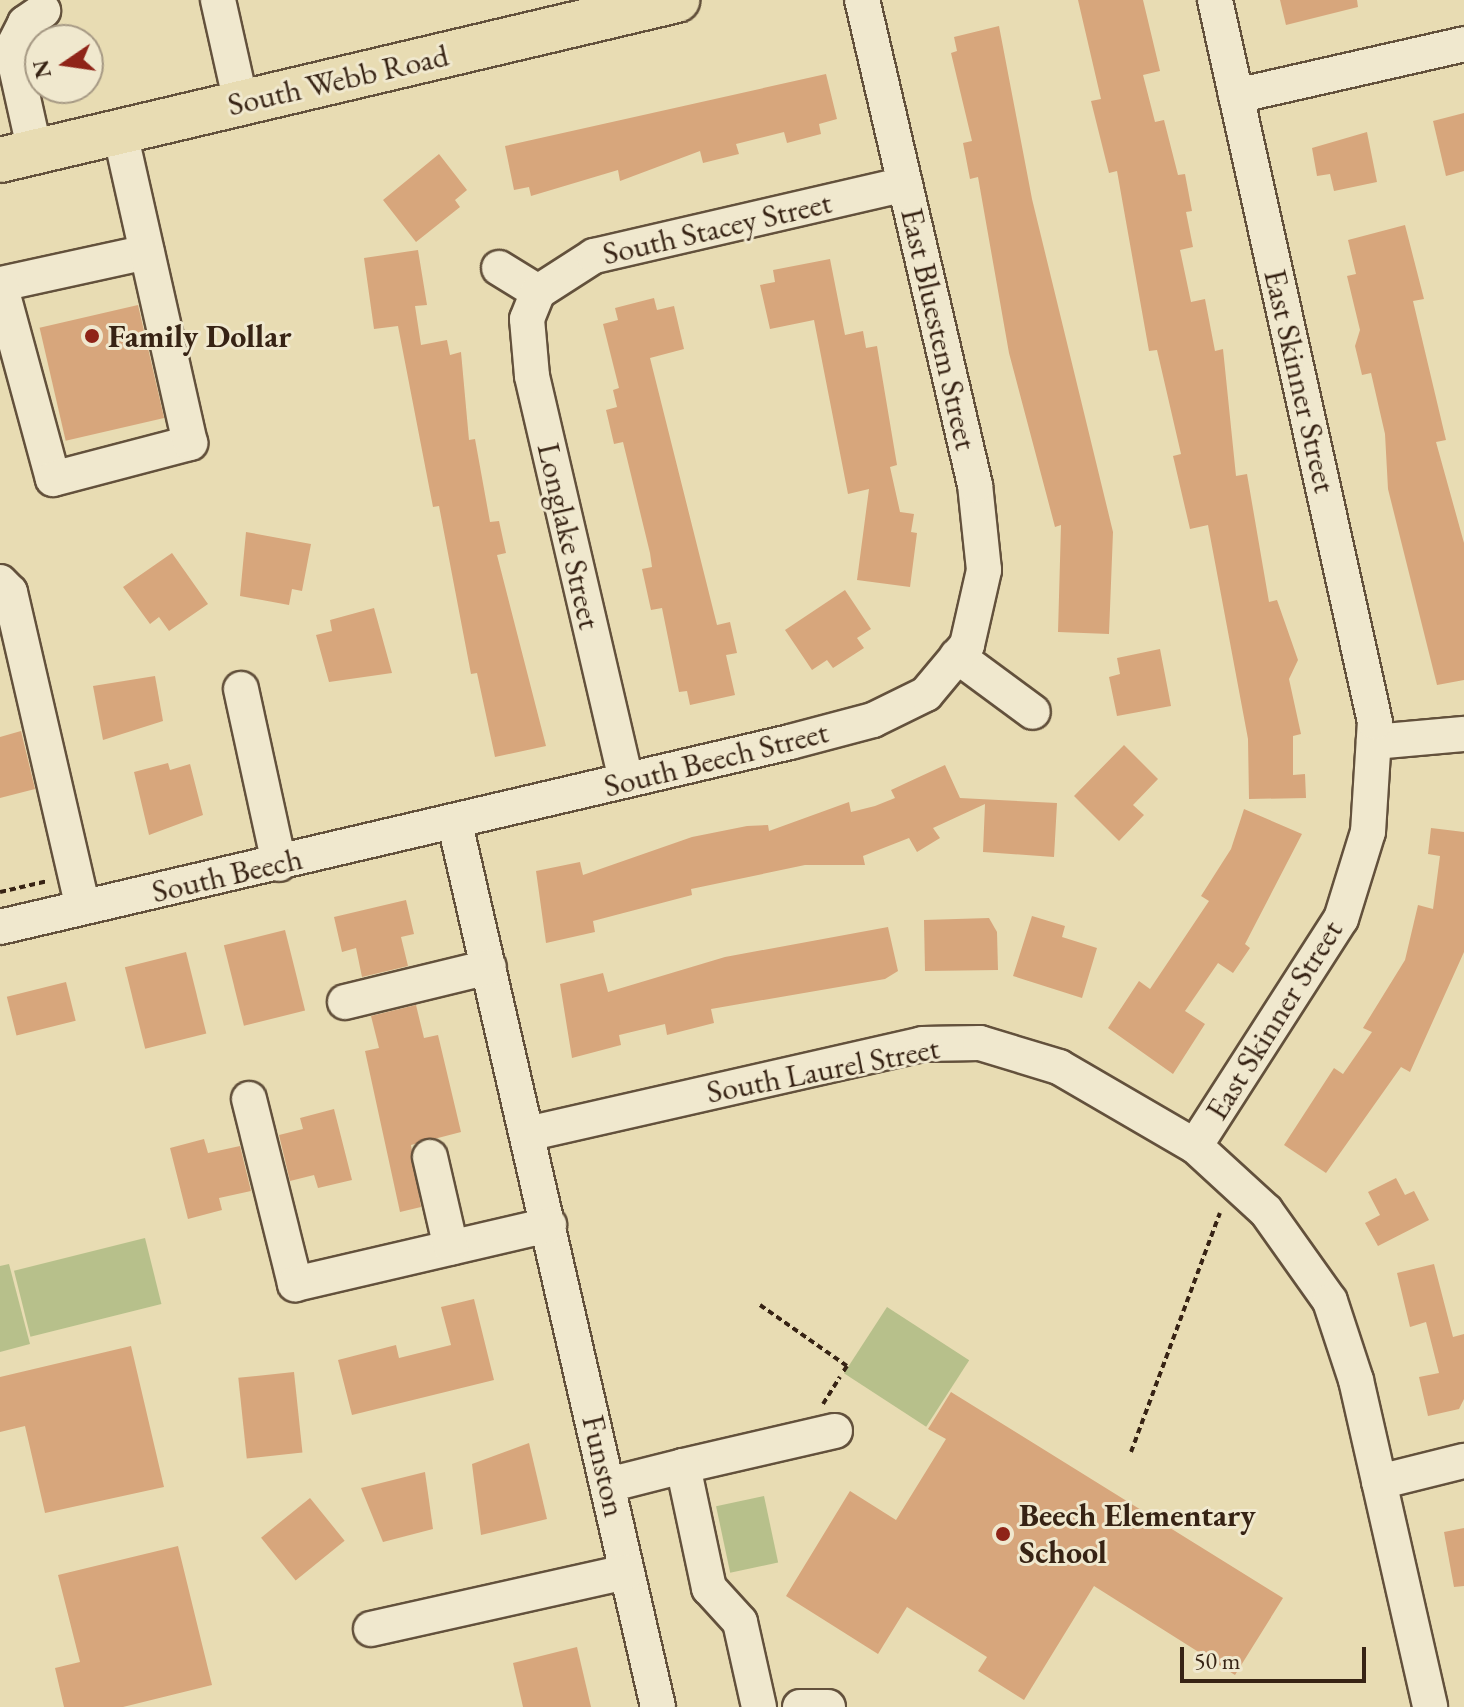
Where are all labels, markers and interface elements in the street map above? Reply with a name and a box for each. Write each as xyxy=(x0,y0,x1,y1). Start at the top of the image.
north arrow xyxy=(24,24,104,104)
street label: South Webb Road xyxy=(224,36,452,124)
text: N xyxy=(26,57,58,81)
street label: South Stacey Street xyxy=(599,183,835,273)
street label: East Bluestem Street xyxy=(893,204,985,454)
street label: East Skinner Street xyxy=(1256,266,1344,496)
place label: Family Dollar xyxy=(108,317,291,355)
marker: Family Dollar xyxy=(83,327,101,345)
street label: Longlake Street xyxy=(529,439,609,633)
street label: South Beech Street xyxy=(600,713,832,805)
street label: South Beech xyxy=(148,839,306,911)
street label: East Skinner Street xyxy=(1197,913,1351,1127)
street label: South Laurel Street xyxy=(703,1029,943,1111)
street label: Funston xyxy=(574,1411,634,1521)
place label: Beech Elementary School xyxy=(1019,1497,1256,1572)
marker: Beech Elementary School xyxy=(994,1525,1012,1543)
scale bar xyxy=(1184,1631,1370,1681)
text: 50 m xyxy=(1194,1645,1241,1676)

